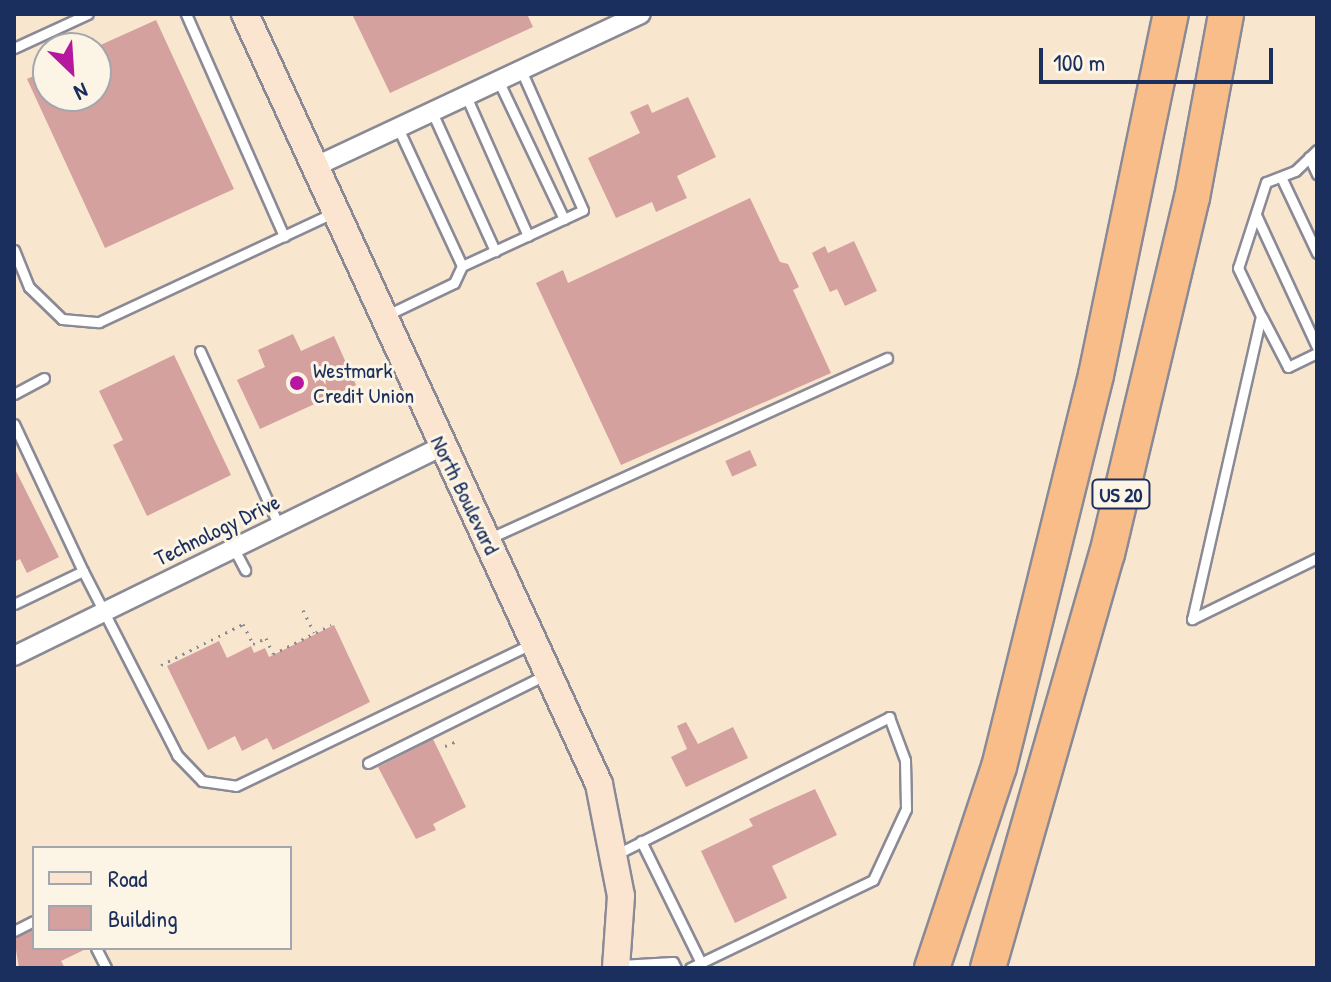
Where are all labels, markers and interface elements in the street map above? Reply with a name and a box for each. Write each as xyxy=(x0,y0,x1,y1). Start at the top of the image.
north arrow xyxy=(32,32,112,112)
scale bar xyxy=(1043,32,1277,82)
text: 100 m xyxy=(1053,46,1105,78)
text: N xyxy=(70,76,93,108)
place label: Westmark Credit Union xyxy=(313,357,414,408)
marker: Westmark Credit Union xyxy=(288,374,306,392)
street label: North Boulevard xyxy=(425,431,505,559)
road number: US 20 xyxy=(1091,478,1151,510)
street label: Technology Drive xyxy=(150,488,284,572)
legend xyxy=(32,846,292,950)
text: Road xyxy=(108,862,147,894)
text: Building xyxy=(108,902,178,934)

